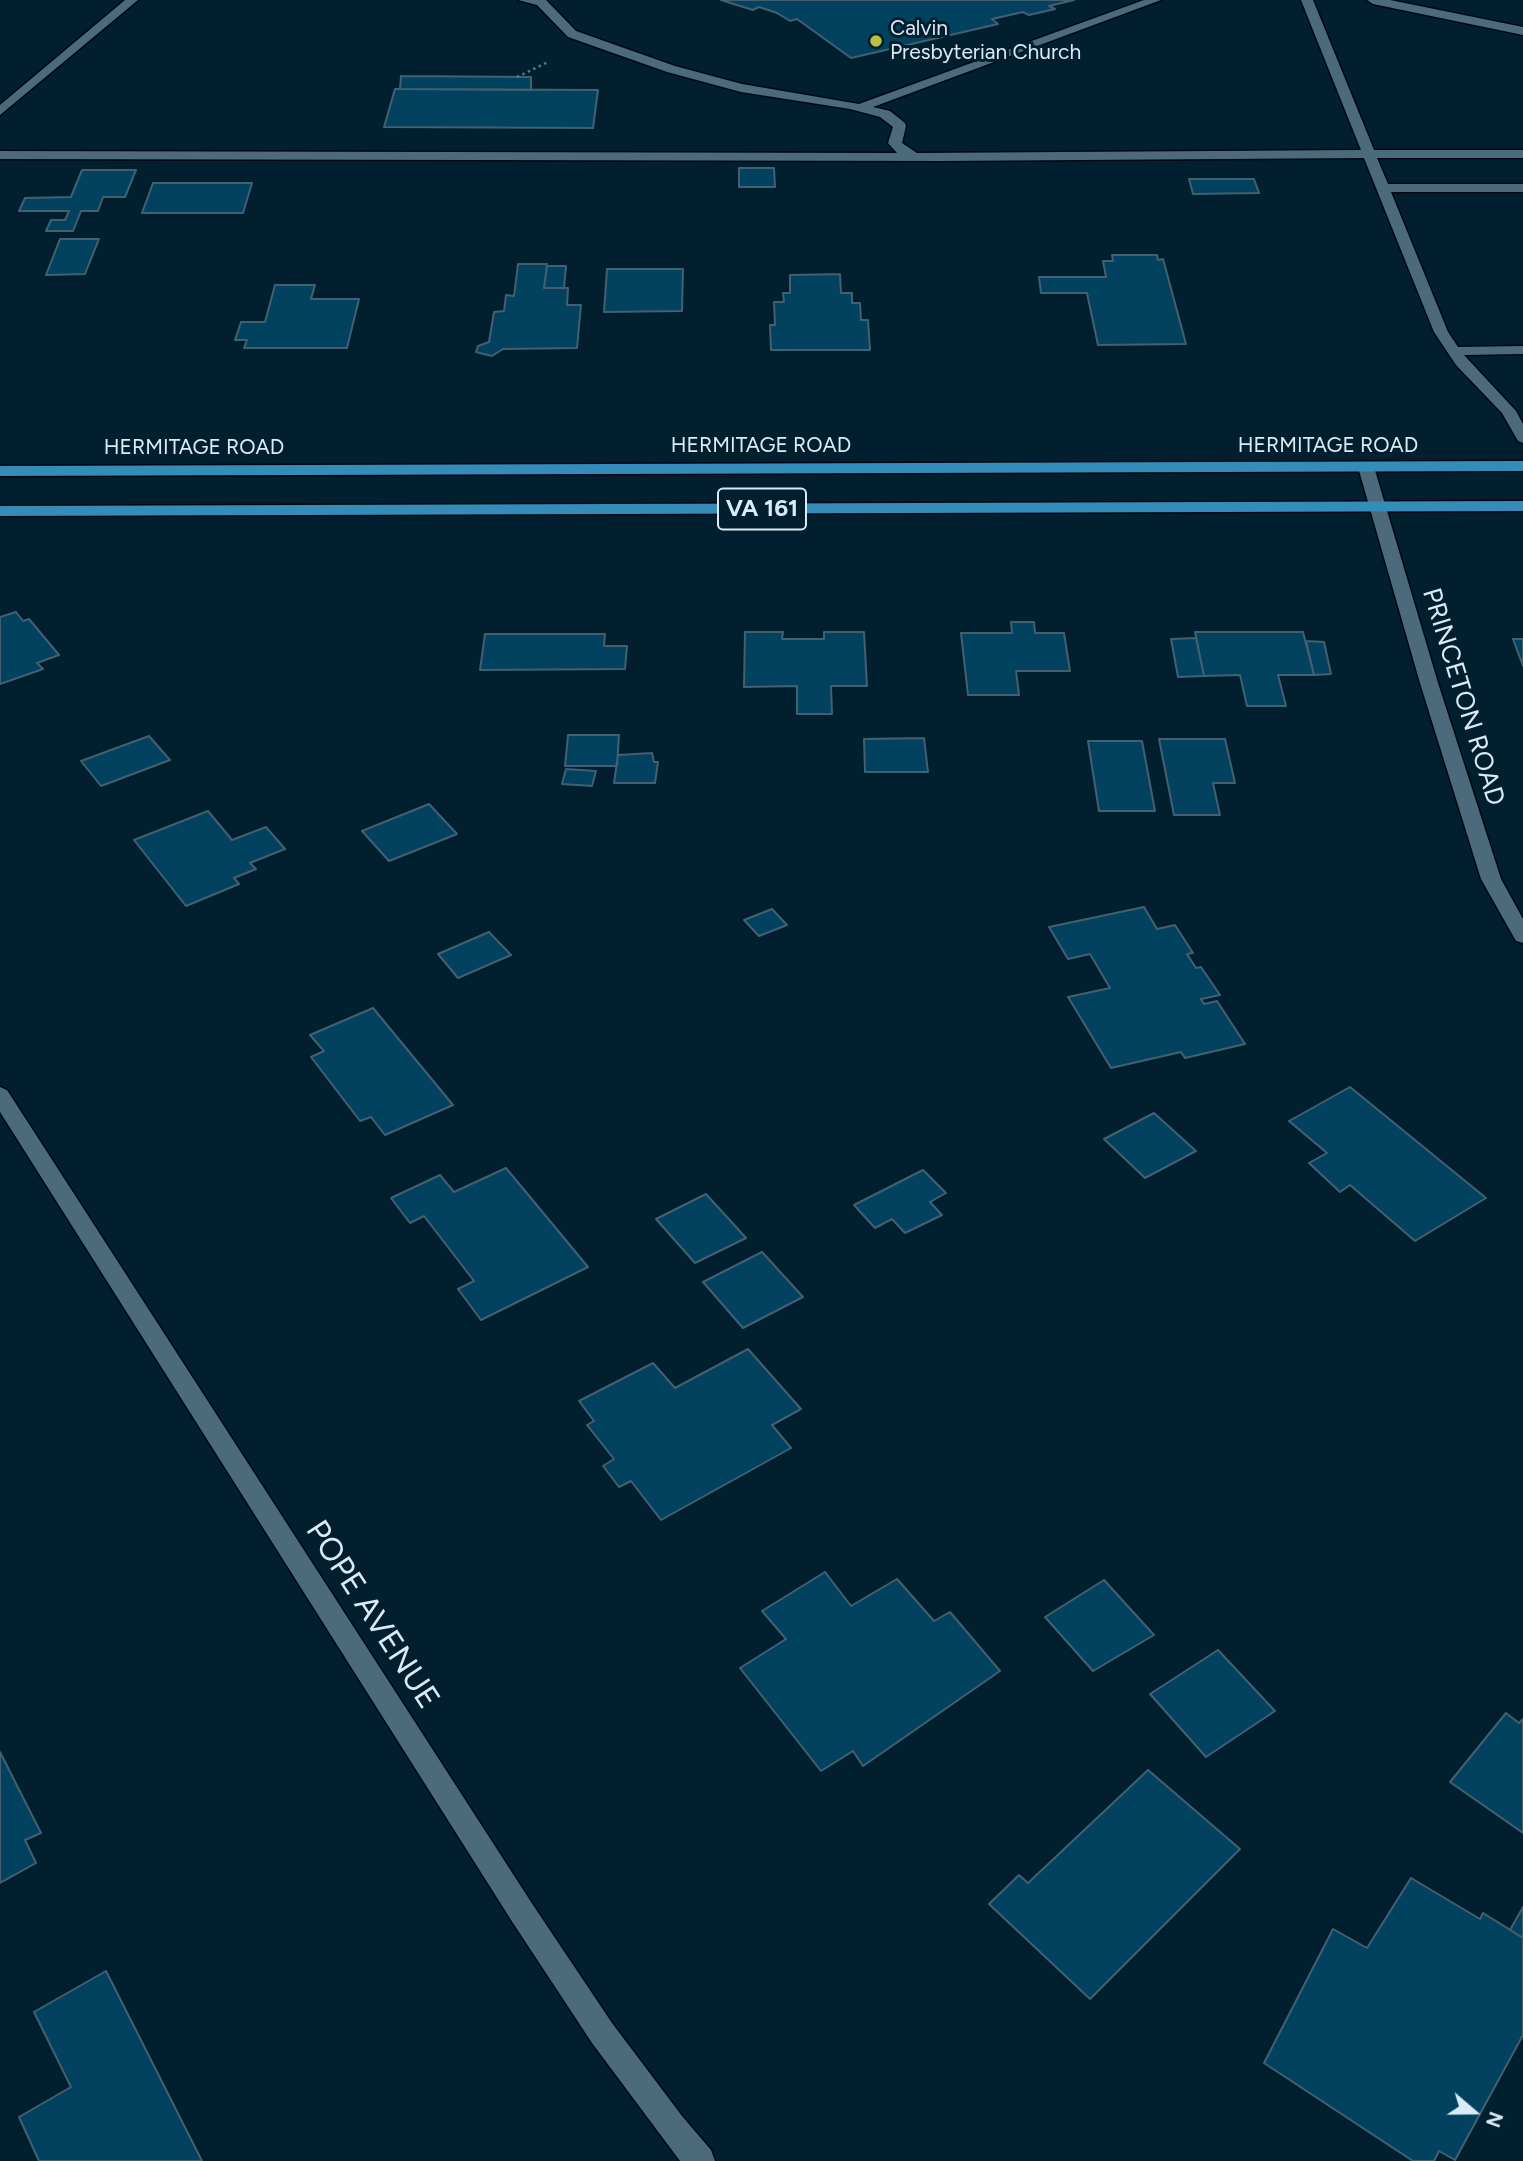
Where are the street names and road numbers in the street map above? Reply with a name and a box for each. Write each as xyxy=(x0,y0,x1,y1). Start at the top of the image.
street label: HERMITAGE ROAD xyxy=(671,433,851,459)
street label: HERMITAGE ROAD xyxy=(1238,433,1418,459)
street label: HERMITAGE ROAD xyxy=(104,435,284,461)
road number: VA 161 xyxy=(718,488,806,530)
street label: PRINCETON ROAD xyxy=(1415,585,1511,809)
street label: POPE AVENUE xyxy=(297,1514,447,1716)

